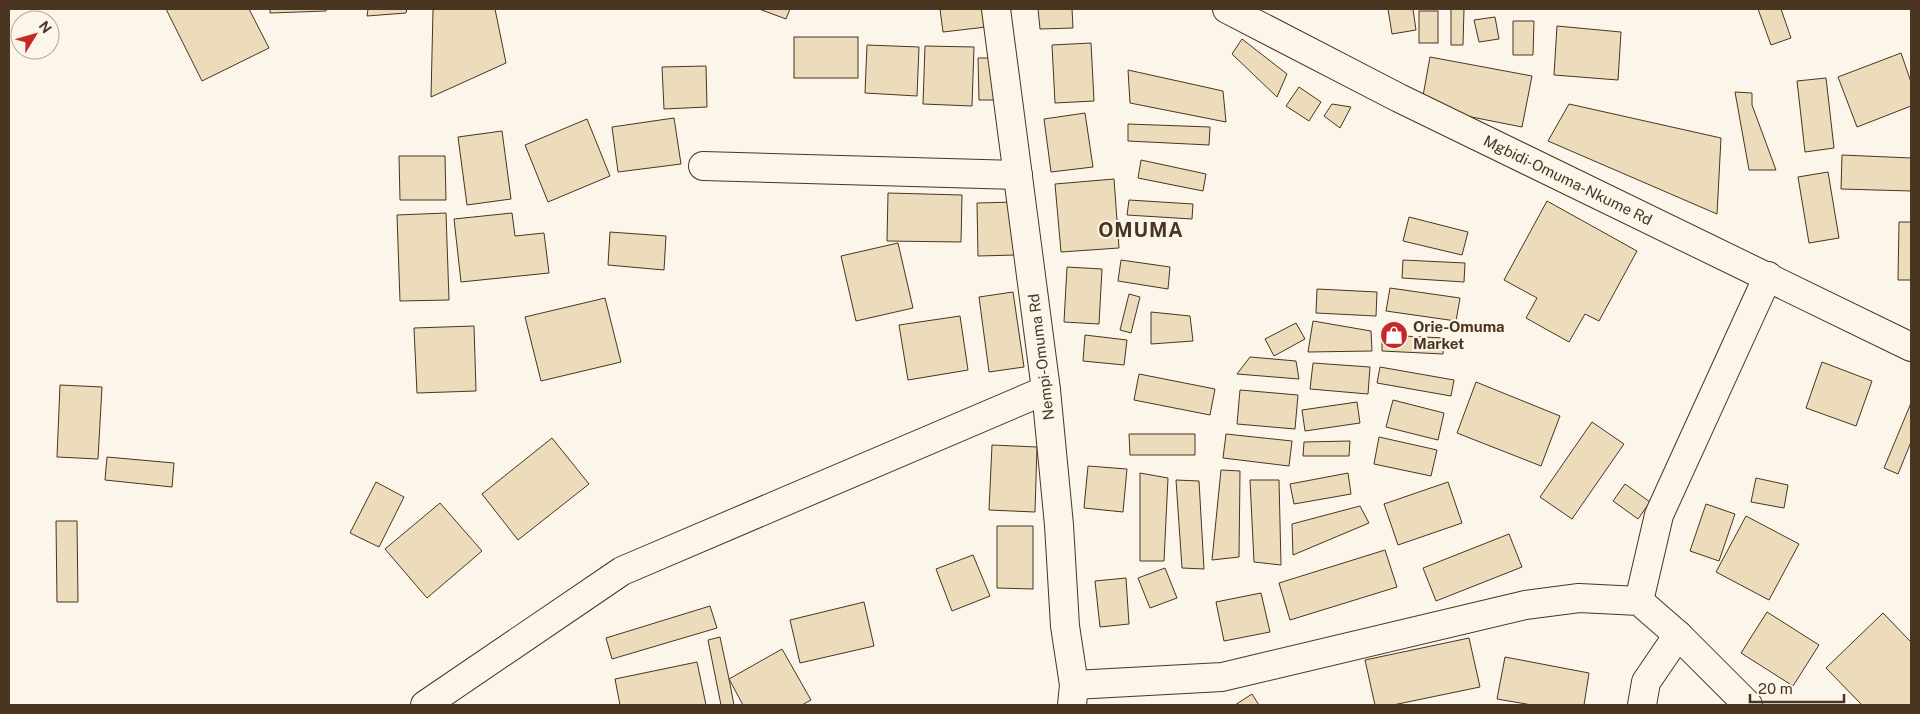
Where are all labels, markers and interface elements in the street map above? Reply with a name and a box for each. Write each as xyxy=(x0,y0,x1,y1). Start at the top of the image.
north arrow xyxy=(10,10,60,60)
text: N xyxy=(36,18,55,36)
street label: Mgbidi-Omuma-Nkume Rd xyxy=(1481,132,1655,228)
district label: OMUMA xyxy=(1098,218,1184,242)
street label: Nempi-Omuma Rd xyxy=(1025,293,1057,421)
place label: Orie-Omuma Market xyxy=(1413,318,1505,352)
shop icon: Orie-Omuma Market xyxy=(1379,320,1409,350)
scale bar xyxy=(1750,672,1844,704)
text: 20 m xyxy=(1758,680,1793,697)

